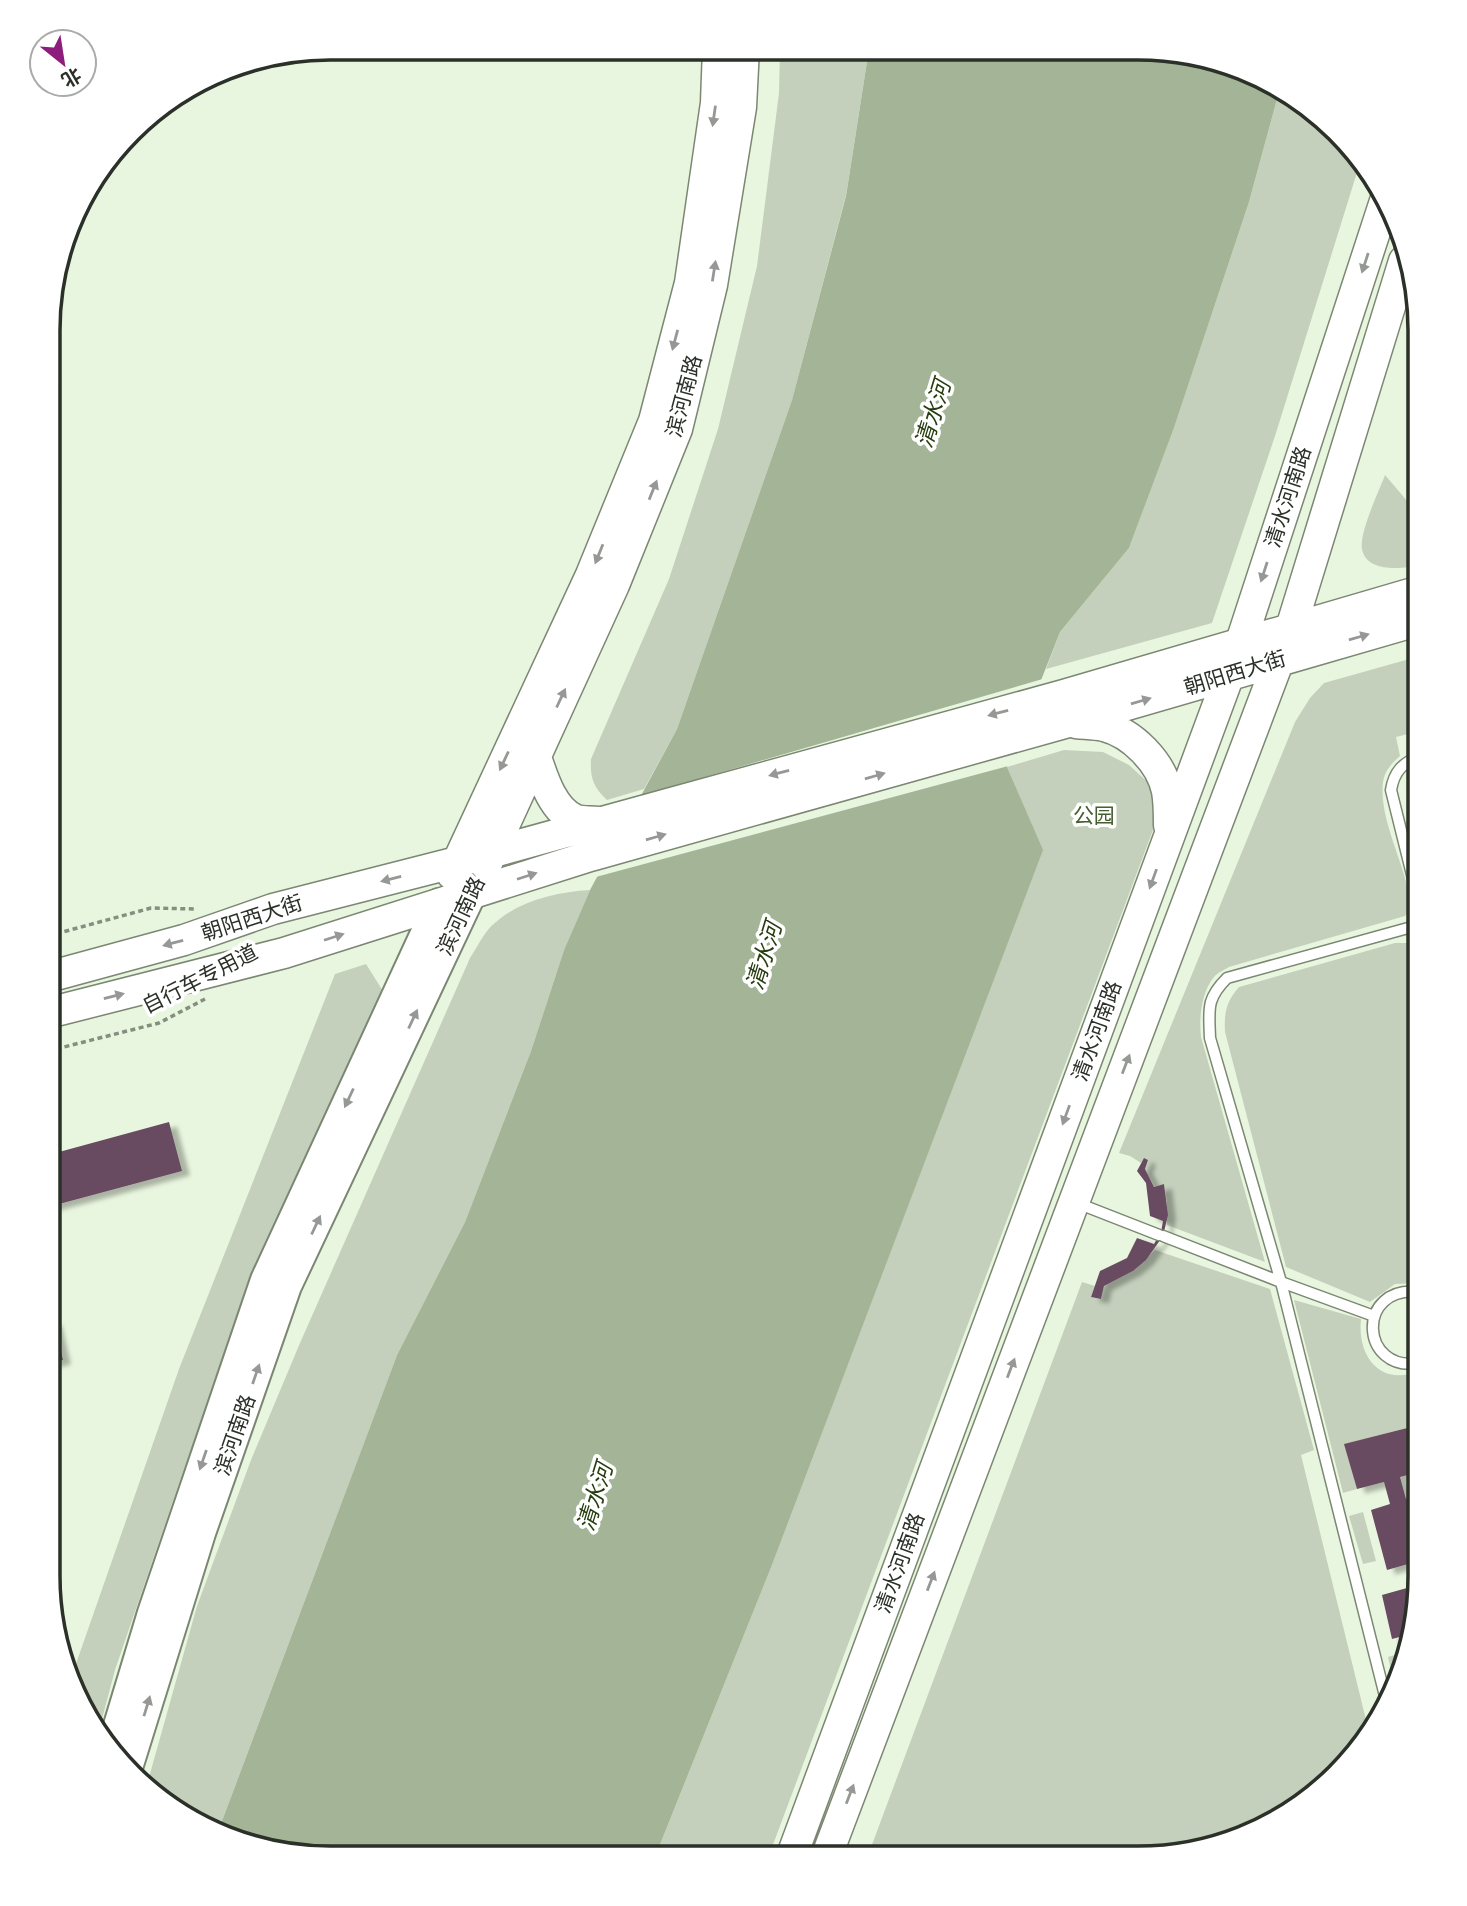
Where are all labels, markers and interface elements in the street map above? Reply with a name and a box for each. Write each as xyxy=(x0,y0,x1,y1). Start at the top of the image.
north arrow xyxy=(28,28,98,98)
text: 北 xyxy=(57,62,85,92)
one-way arrow xyxy=(708,106,719,128)
one-way arrow xyxy=(1360,253,1370,274)
one-way arrow xyxy=(709,260,720,282)
one-way arrow xyxy=(669,329,680,351)
street label: 滨河南路 xyxy=(661,352,707,440)
water label: 清水河 xyxy=(910,373,959,451)
street label: 清水河南路 xyxy=(1259,443,1317,551)
one-way arrow xyxy=(647,479,658,500)
one-way arrow xyxy=(593,544,604,565)
one-way arrow xyxy=(1258,562,1268,583)
one-way arrow xyxy=(1349,632,1370,642)
street label: 朝阳西大街 xyxy=(1181,645,1289,701)
one-way arrow xyxy=(555,688,567,708)
one-way arrow xyxy=(1131,696,1152,706)
one-way arrow xyxy=(987,708,1009,719)
one-way arrow xyxy=(498,751,510,771)
one-way arrow xyxy=(768,769,789,779)
one-way arrow xyxy=(864,770,886,781)
park label: 公园 xyxy=(1073,803,1115,829)
one-way arrow xyxy=(645,831,667,842)
one-way arrow xyxy=(1147,868,1158,889)
one-way arrow xyxy=(517,870,538,880)
street label: 滨河南路 xyxy=(431,872,491,960)
one-way arrow xyxy=(380,874,402,885)
street label: 朝阳西大街 xyxy=(198,889,306,947)
water label: 清水河 xyxy=(741,915,790,993)
one-way arrow xyxy=(324,931,345,942)
one-way arrow xyxy=(162,938,184,949)
street label: 自行车专用道 xyxy=(138,939,262,1019)
street label: 清水河南路 xyxy=(1067,977,1127,1085)
one-way arrow xyxy=(104,990,126,1001)
one-way arrow xyxy=(407,1009,419,1029)
one-way arrow xyxy=(1121,1053,1132,1074)
one-way arrow xyxy=(343,1088,355,1108)
one-way arrow xyxy=(1060,1104,1071,1125)
one-way arrow xyxy=(310,1215,322,1235)
one-way arrow xyxy=(1005,1358,1016,1379)
one-way arrow xyxy=(251,1363,262,1384)
street label: 滨河南路 xyxy=(209,1391,261,1479)
one-way arrow xyxy=(197,1450,208,1471)
water label: 清水河 xyxy=(572,1456,621,1534)
street label: 清水河南路 xyxy=(870,1509,930,1617)
one-way arrow xyxy=(925,1571,936,1592)
one-way arrow xyxy=(142,1695,152,1716)
one-way arrow xyxy=(845,1783,856,1804)

